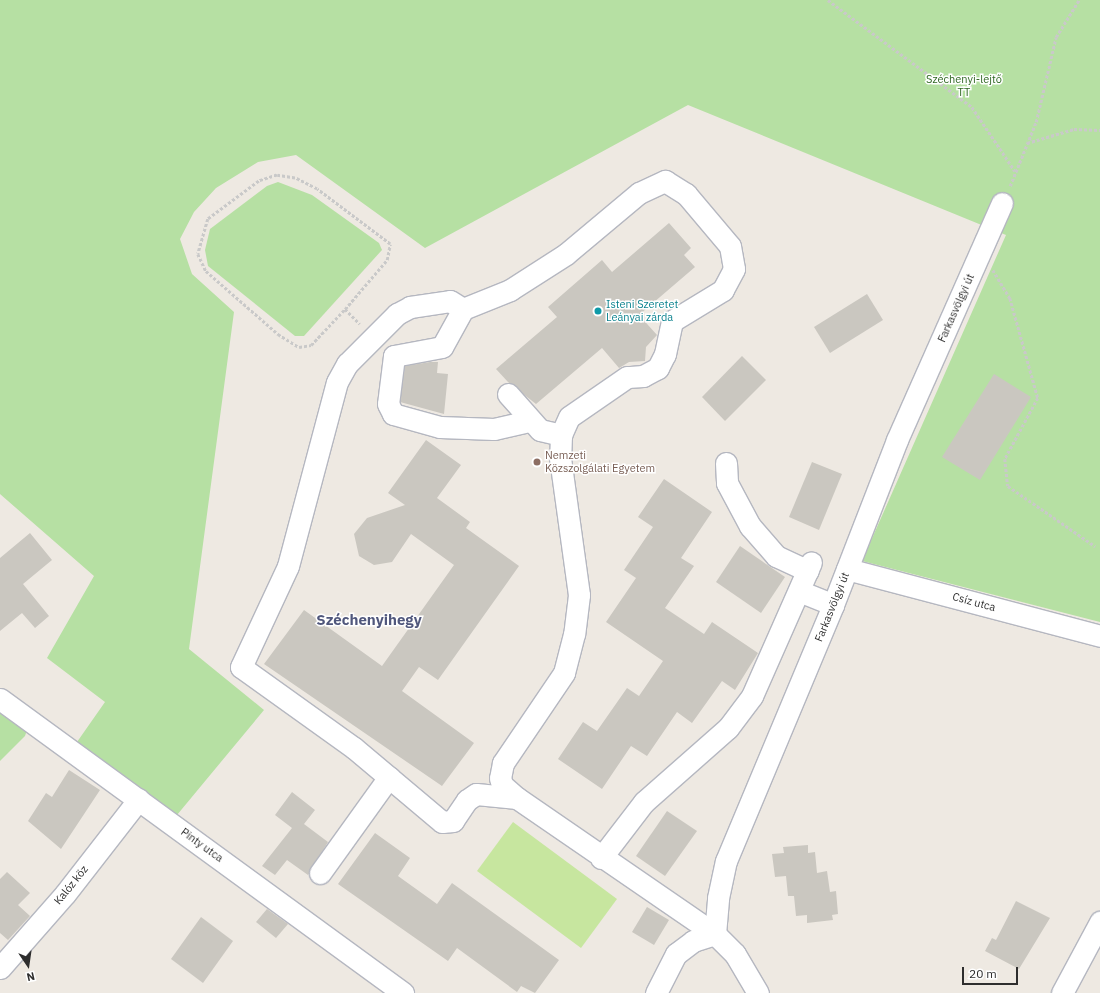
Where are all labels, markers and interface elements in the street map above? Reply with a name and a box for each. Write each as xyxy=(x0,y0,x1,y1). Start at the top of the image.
park label: Széchenyi-lejtő TT xyxy=(926,73,1002,99)
street label: Farkasvölgyi út xyxy=(935,272,977,344)
place label: Isteni Szeretet Leányai zárda xyxy=(606,298,678,324)
marker: Isteni Szeretet Leányai zárda xyxy=(593,306,603,316)
place label: Nemzeti Közszolgálati Egyetem xyxy=(545,449,655,475)
marker: Nemzeti Közszolgálati Egyetem xyxy=(532,457,542,467)
street label: Farkasvölgyi út xyxy=(812,570,852,644)
street label: Csíz utca xyxy=(951,590,997,614)
district label: Széchenyihegy xyxy=(316,611,422,629)
street label: Pinty utca xyxy=(178,825,226,865)
street label: Kalóz köz xyxy=(51,863,91,907)
north arrow xyxy=(8,945,48,985)
scale bar xyxy=(964,959,1020,985)
text: 20 m xyxy=(969,966,997,981)
text: N xyxy=(25,969,36,984)

